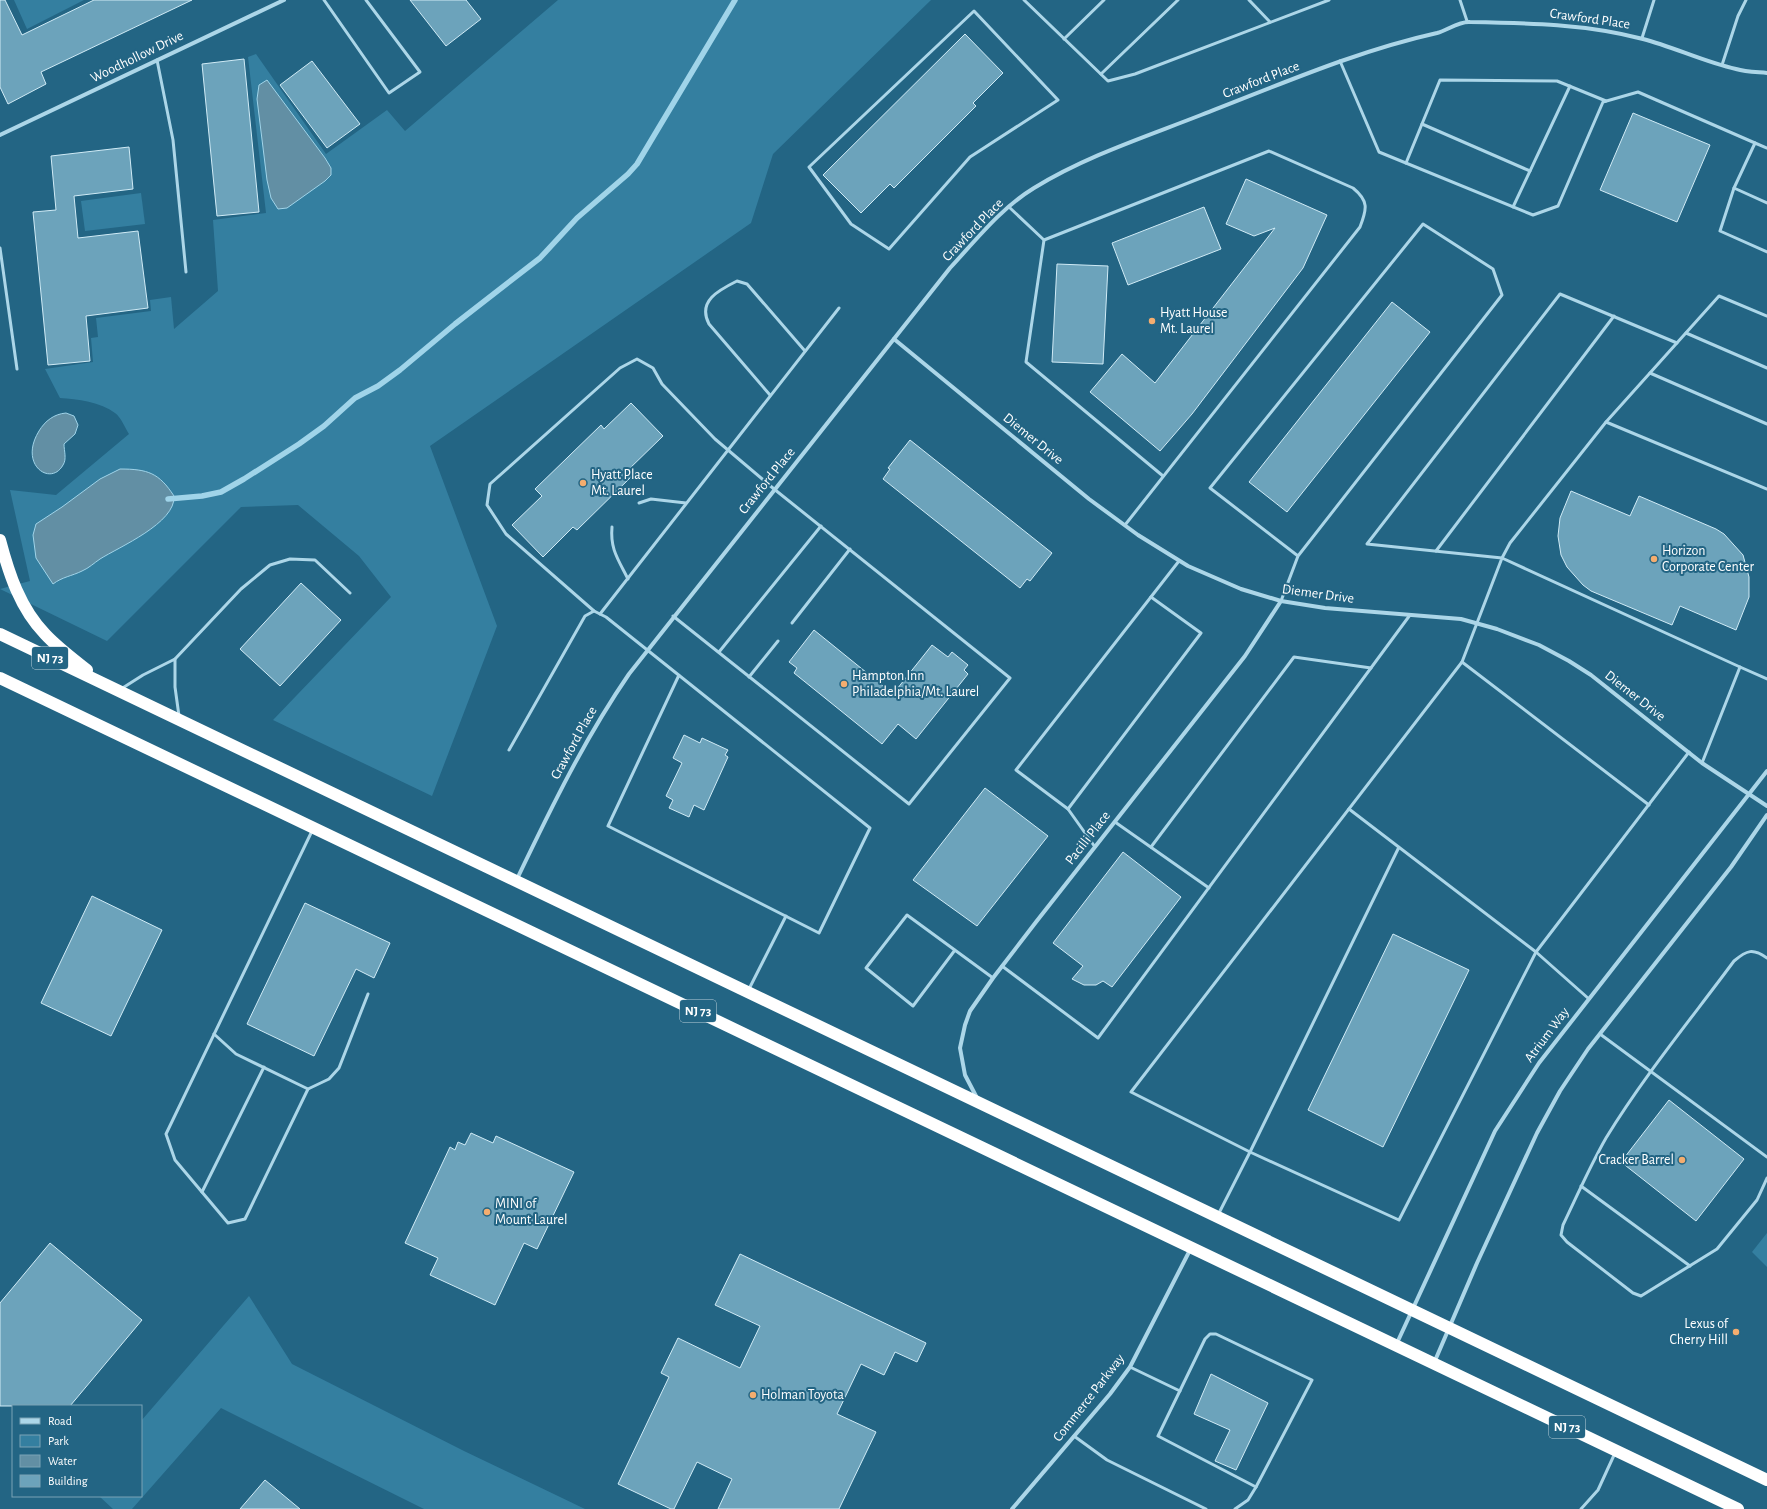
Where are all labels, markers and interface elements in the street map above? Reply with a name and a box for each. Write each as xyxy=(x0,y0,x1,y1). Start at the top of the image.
street label: Crawford Place xyxy=(1549,6,1631,32)
street label: Woodhollow Drive xyxy=(88,28,186,86)
street label: Crawford Place xyxy=(1221,59,1301,101)
street label: Crawford Place xyxy=(940,196,1006,264)
place label: Hyatt House Mt. Laurel xyxy=(1160,306,1228,336)
marker: Hyatt House Mt. Laurel xyxy=(1147,316,1157,326)
street label: Diemer Drive xyxy=(1000,411,1066,467)
street label: Crawford Place xyxy=(736,445,798,517)
place label: Hyatt Place Mt. Laurel xyxy=(591,468,653,498)
marker: Hyatt Place Mt. Laurel xyxy=(578,478,588,488)
place label: Horizon Corporate Center xyxy=(1662,544,1754,574)
marker: Horizon Corporate Center xyxy=(1649,554,1659,564)
street label: Diemer Drive xyxy=(1281,582,1355,606)
road number: NJ 73 xyxy=(32,647,68,669)
street label: Diemer Drive xyxy=(1602,668,1668,724)
place label: Hampton Inn Philadelphia/Mt. Laurel xyxy=(852,669,979,699)
marker: Hampton Inn Philadelphia/Mt. Laurel xyxy=(839,679,849,689)
street label: Crawford Place xyxy=(548,704,600,782)
street label: Pacilli Place xyxy=(1063,809,1113,867)
road number: NJ 73 xyxy=(680,1000,716,1022)
street label: Atrium Way xyxy=(1522,1005,1572,1065)
place label: Cracker Barrel xyxy=(1599,1153,1674,1167)
marker: Cracker Barrel xyxy=(1677,1155,1687,1165)
place label: MINI of Mount Laurel xyxy=(495,1197,567,1227)
marker: MINI of Mount Laurel xyxy=(482,1207,492,1217)
place label: Lexus of Cherry Hill xyxy=(1670,1317,1729,1347)
marker: Lexus of Cherry Hill xyxy=(1731,1327,1741,1337)
street label: Commerce Parkway xyxy=(1051,1352,1127,1444)
place label: Holman Toyota xyxy=(761,1388,844,1402)
marker: Holman Toyota xyxy=(748,1390,758,1400)
legend xyxy=(12,1405,142,1497)
text: Road xyxy=(48,1415,72,1427)
road number: NJ 73 xyxy=(1549,1416,1585,1438)
text: Park xyxy=(48,1435,69,1447)
text: Water xyxy=(48,1455,77,1467)
text: Building xyxy=(48,1475,88,1487)

